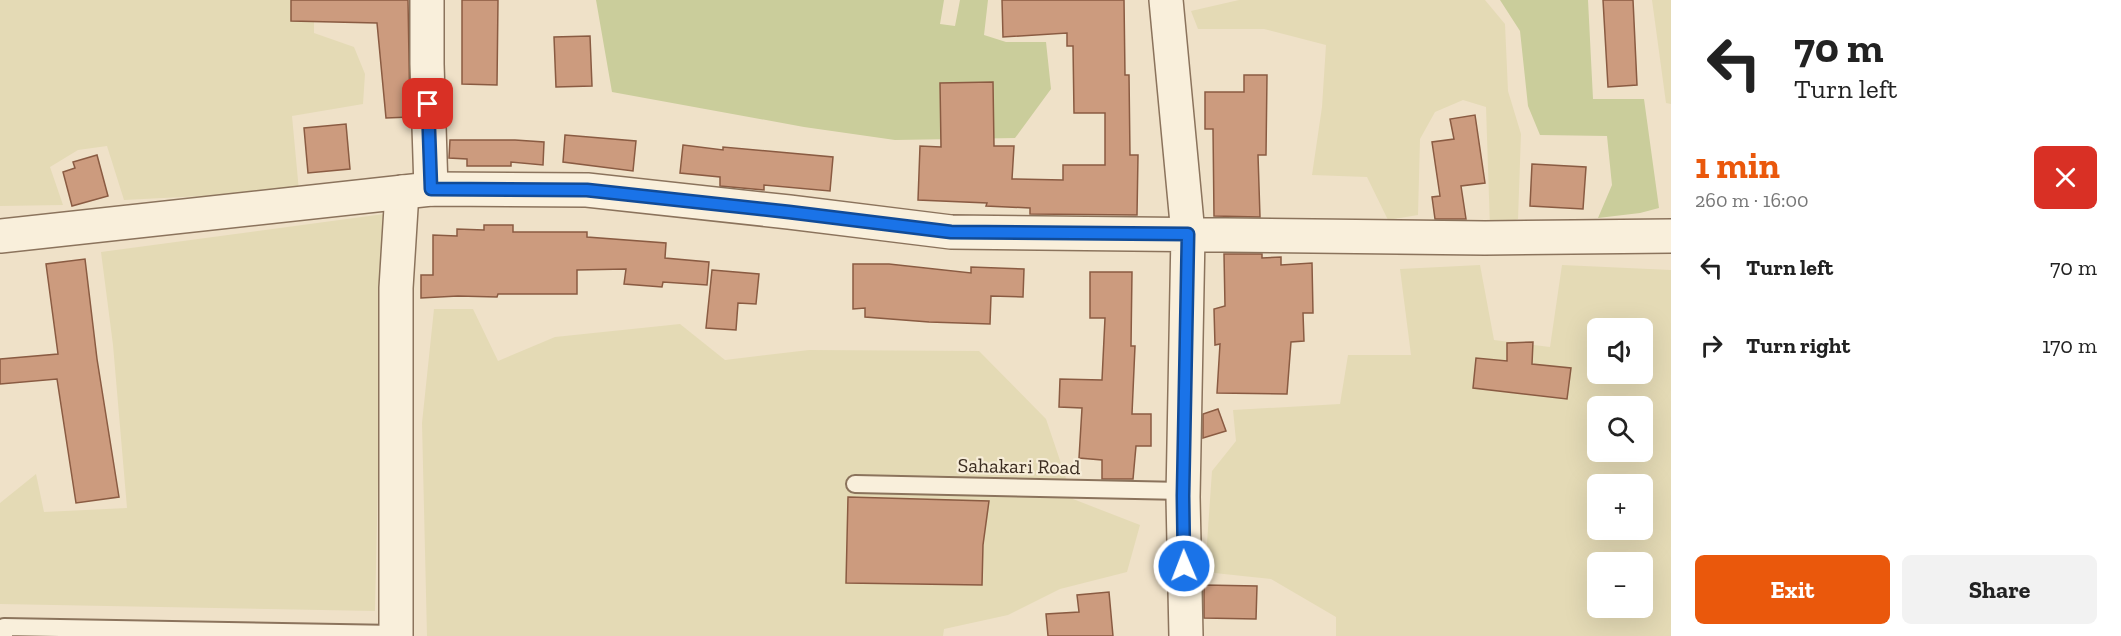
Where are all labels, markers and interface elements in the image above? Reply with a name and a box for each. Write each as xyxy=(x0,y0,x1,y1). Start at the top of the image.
text: 70 m xyxy=(1794,22,1884,73)
icon: left xyxy=(1695,24,1773,102)
text: Turn left xyxy=(1794,73,1897,105)
pin xyxy=(402,78,453,129)
icon: arrive xyxy=(411,87,444,120)
text: 1 min xyxy=(1695,144,1780,187)
button: close xyxy=(2034,146,2097,209)
text: 260 m · 16:00 xyxy=(1695,188,1809,212)
icon: left xyxy=(1695,251,1728,284)
text: Turn left xyxy=(1746,254,1833,281)
text: 70 m xyxy=(2050,254,2097,281)
map controls xyxy=(1587,318,1653,618)
button: sound xyxy=(1587,318,1653,384)
icon: right xyxy=(1695,329,1728,362)
text: Turn right xyxy=(1746,332,1850,359)
text: 170 m xyxy=(2042,332,2097,359)
button: search xyxy=(1587,396,1653,462)
street label: Sahakari Road xyxy=(957,453,1081,479)
button: + xyxy=(1587,474,1653,540)
position arrow xyxy=(1152,534,1216,598)
button: − xyxy=(1587,552,1653,618)
button: Exit xyxy=(1695,555,1890,624)
button: Share xyxy=(1902,555,2097,624)

